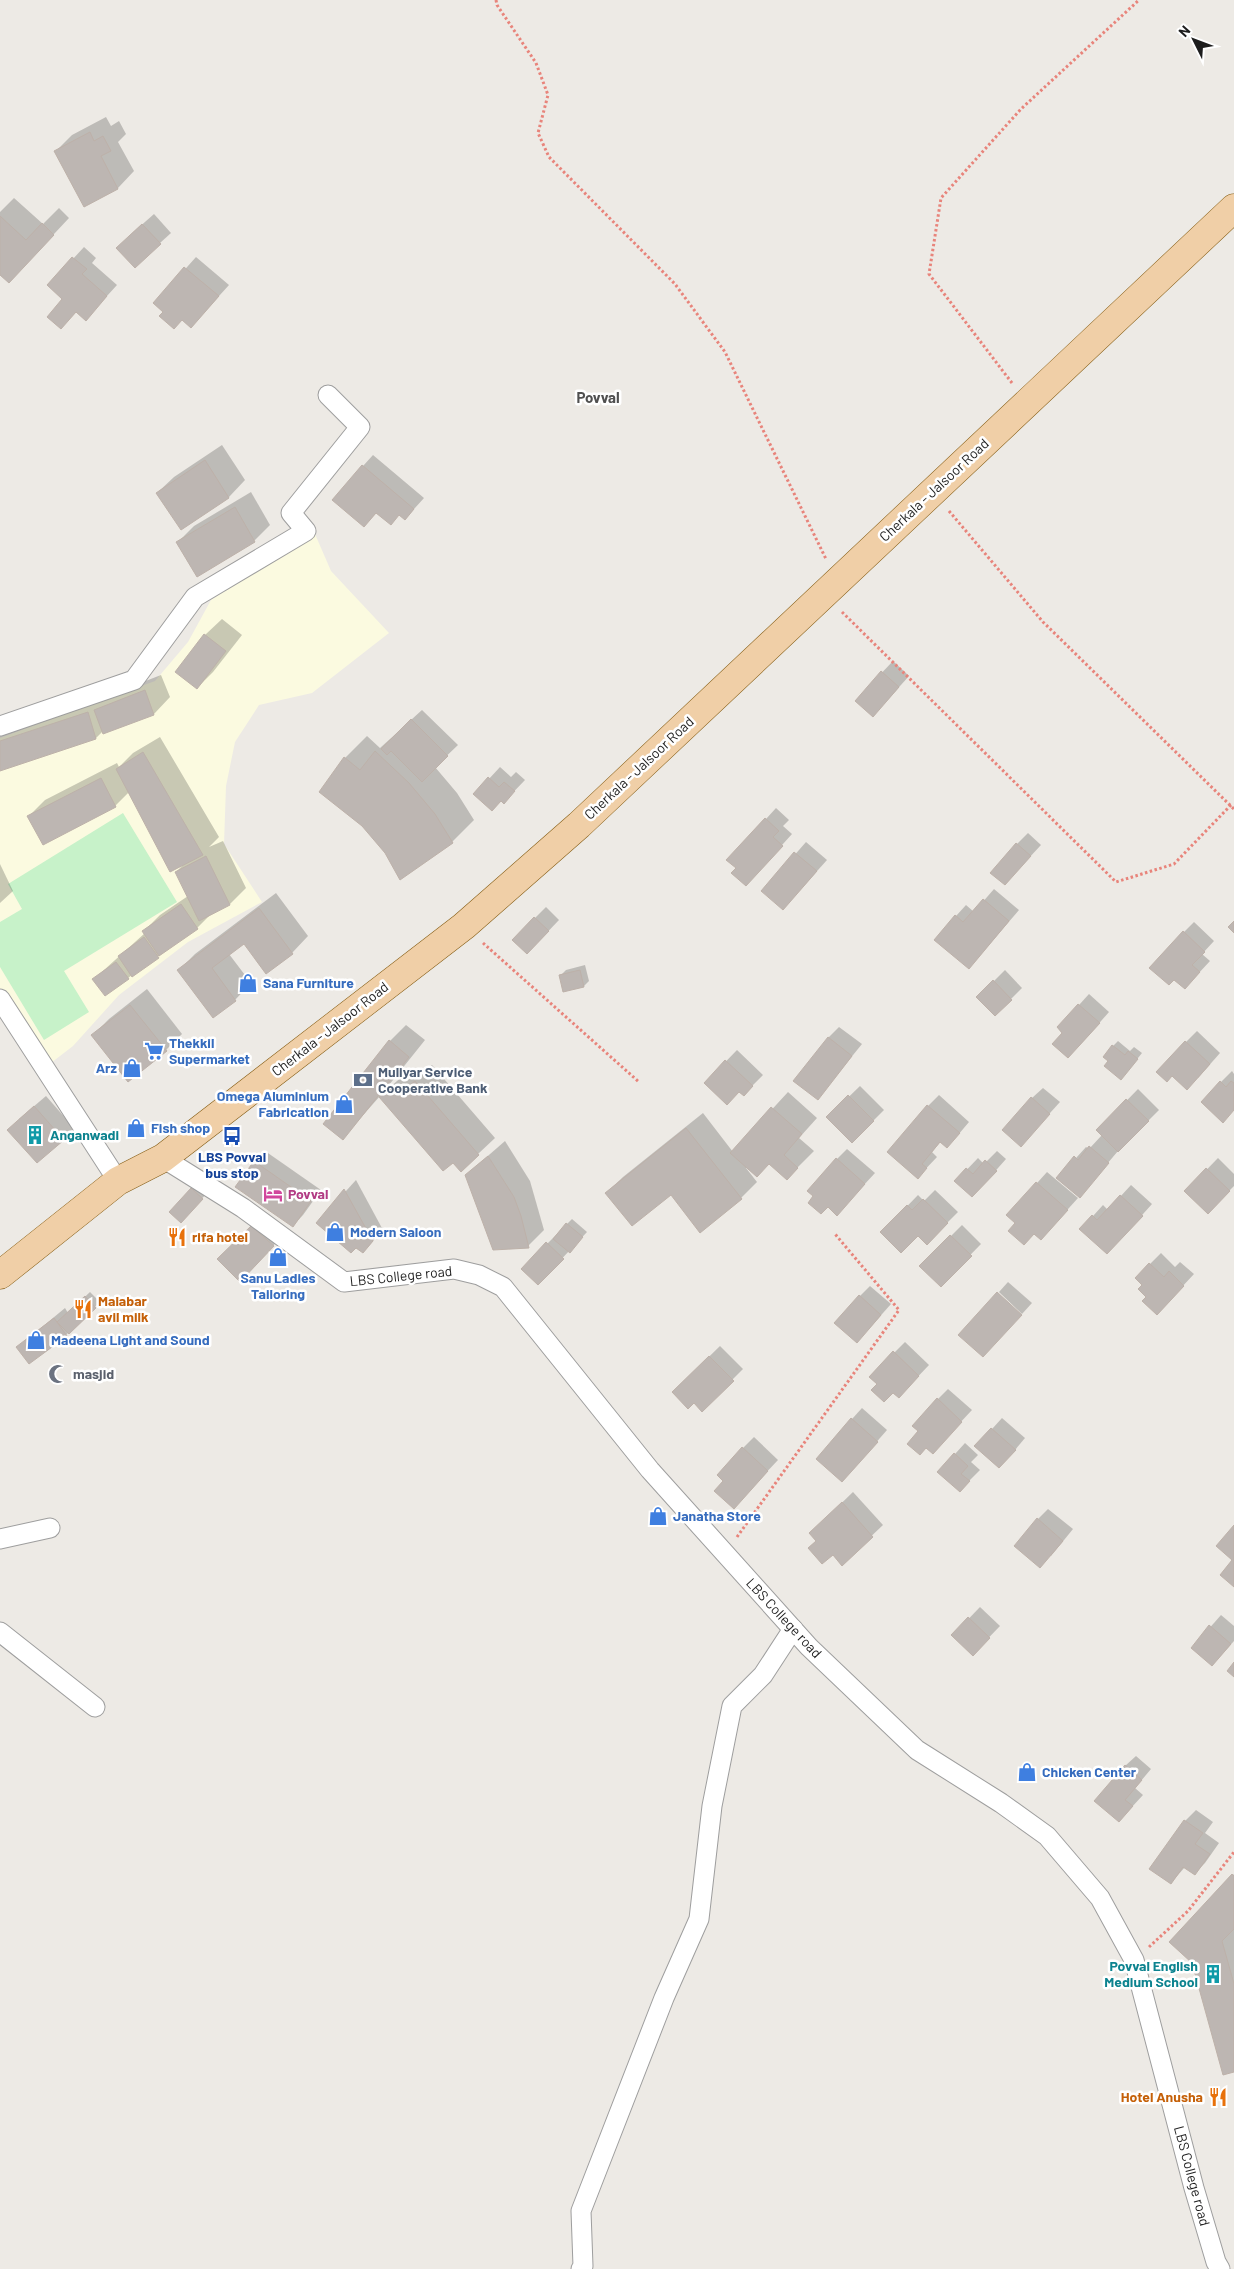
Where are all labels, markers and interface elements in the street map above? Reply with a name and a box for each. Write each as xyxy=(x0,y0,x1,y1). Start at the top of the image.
north arrow xyxy=(1169,15,1219,65)
text: N xyxy=(1175,22,1193,40)
district label: Povval xyxy=(576,388,620,406)
street label: Cherkala - Jalsoor Road xyxy=(875,435,992,545)
street label: Cherkala - Jalsoor Road xyxy=(580,713,697,823)
shop icon: Sana Furniture xyxy=(237,972,259,994)
place label: Sana Furniture xyxy=(263,974,354,991)
street label: Cherkala - Jalsoor Road xyxy=(268,978,391,1079)
place label: Thekkil Supermarket xyxy=(169,1034,250,1067)
supermarket icon: Thekkil Supermarket xyxy=(143,1040,165,1062)
shop icon: Arz xyxy=(121,1057,143,1079)
place label: Arz xyxy=(96,1059,118,1076)
place label: Muliyar Service Cooperative Bank xyxy=(378,1063,488,1096)
bank icon: Muliyar Service Cooperative Bank xyxy=(352,1069,374,1091)
place label: Omega Aluminium Fabrication xyxy=(217,1087,329,1120)
shop icon: Omega Aluminium Fabrication xyxy=(333,1093,355,1115)
shop icon: Fish shop xyxy=(125,1117,147,1139)
place label: Fish shop xyxy=(151,1119,210,1136)
building icon: Anganwadi xyxy=(24,1124,46,1146)
bus stop icon: LBS Povval bus stop xyxy=(221,1125,243,1147)
place label: Anganwadi xyxy=(50,1126,119,1143)
place label: LBS Povval bus stop xyxy=(198,1148,266,1181)
hotel icon: Povval xyxy=(262,1183,284,1205)
place label: Povval xyxy=(288,1185,328,1202)
shop icon: Modern Saloon xyxy=(324,1221,346,1243)
place label: Modern Saloon xyxy=(350,1223,442,1240)
restaurant icon: rifa hotel xyxy=(166,1226,188,1248)
place label: rifa hotel xyxy=(192,1228,248,1245)
shop icon: Sanu Ladies Tailoring xyxy=(267,1246,289,1268)
street label: LBS College road xyxy=(349,1262,453,1289)
place label: Sanu Ladies Tailoring xyxy=(240,1269,316,1302)
place label: Malabar avil milk xyxy=(98,1292,149,1325)
restaurant icon: Malabar avil milk xyxy=(72,1298,94,1320)
shop icon: Madeena Light and Sound xyxy=(25,1329,47,1351)
place label: Madeena Light and Sound xyxy=(51,1331,210,1348)
mosque icon: masjid xyxy=(47,1363,69,1385)
place label: masjid xyxy=(73,1365,114,1382)
shop icon: Janatha Store xyxy=(647,1505,669,1527)
place label: Janatha Store xyxy=(673,1507,761,1524)
street label: LBS College road xyxy=(743,1574,826,1661)
shop icon: Chicken Center xyxy=(1016,1761,1038,1783)
place label: Chicken Center xyxy=(1042,1763,1137,1780)
place label: Povval English Medium School xyxy=(1104,1957,1198,1990)
building icon: Povval English Medium School xyxy=(1202,1963,1224,1985)
restaurant icon: Hotel Anusha xyxy=(1207,2086,1229,2108)
place label: Hotel Anusha xyxy=(1121,2088,1203,2105)
street label: LBS College road xyxy=(1171,2124,1214,2228)

